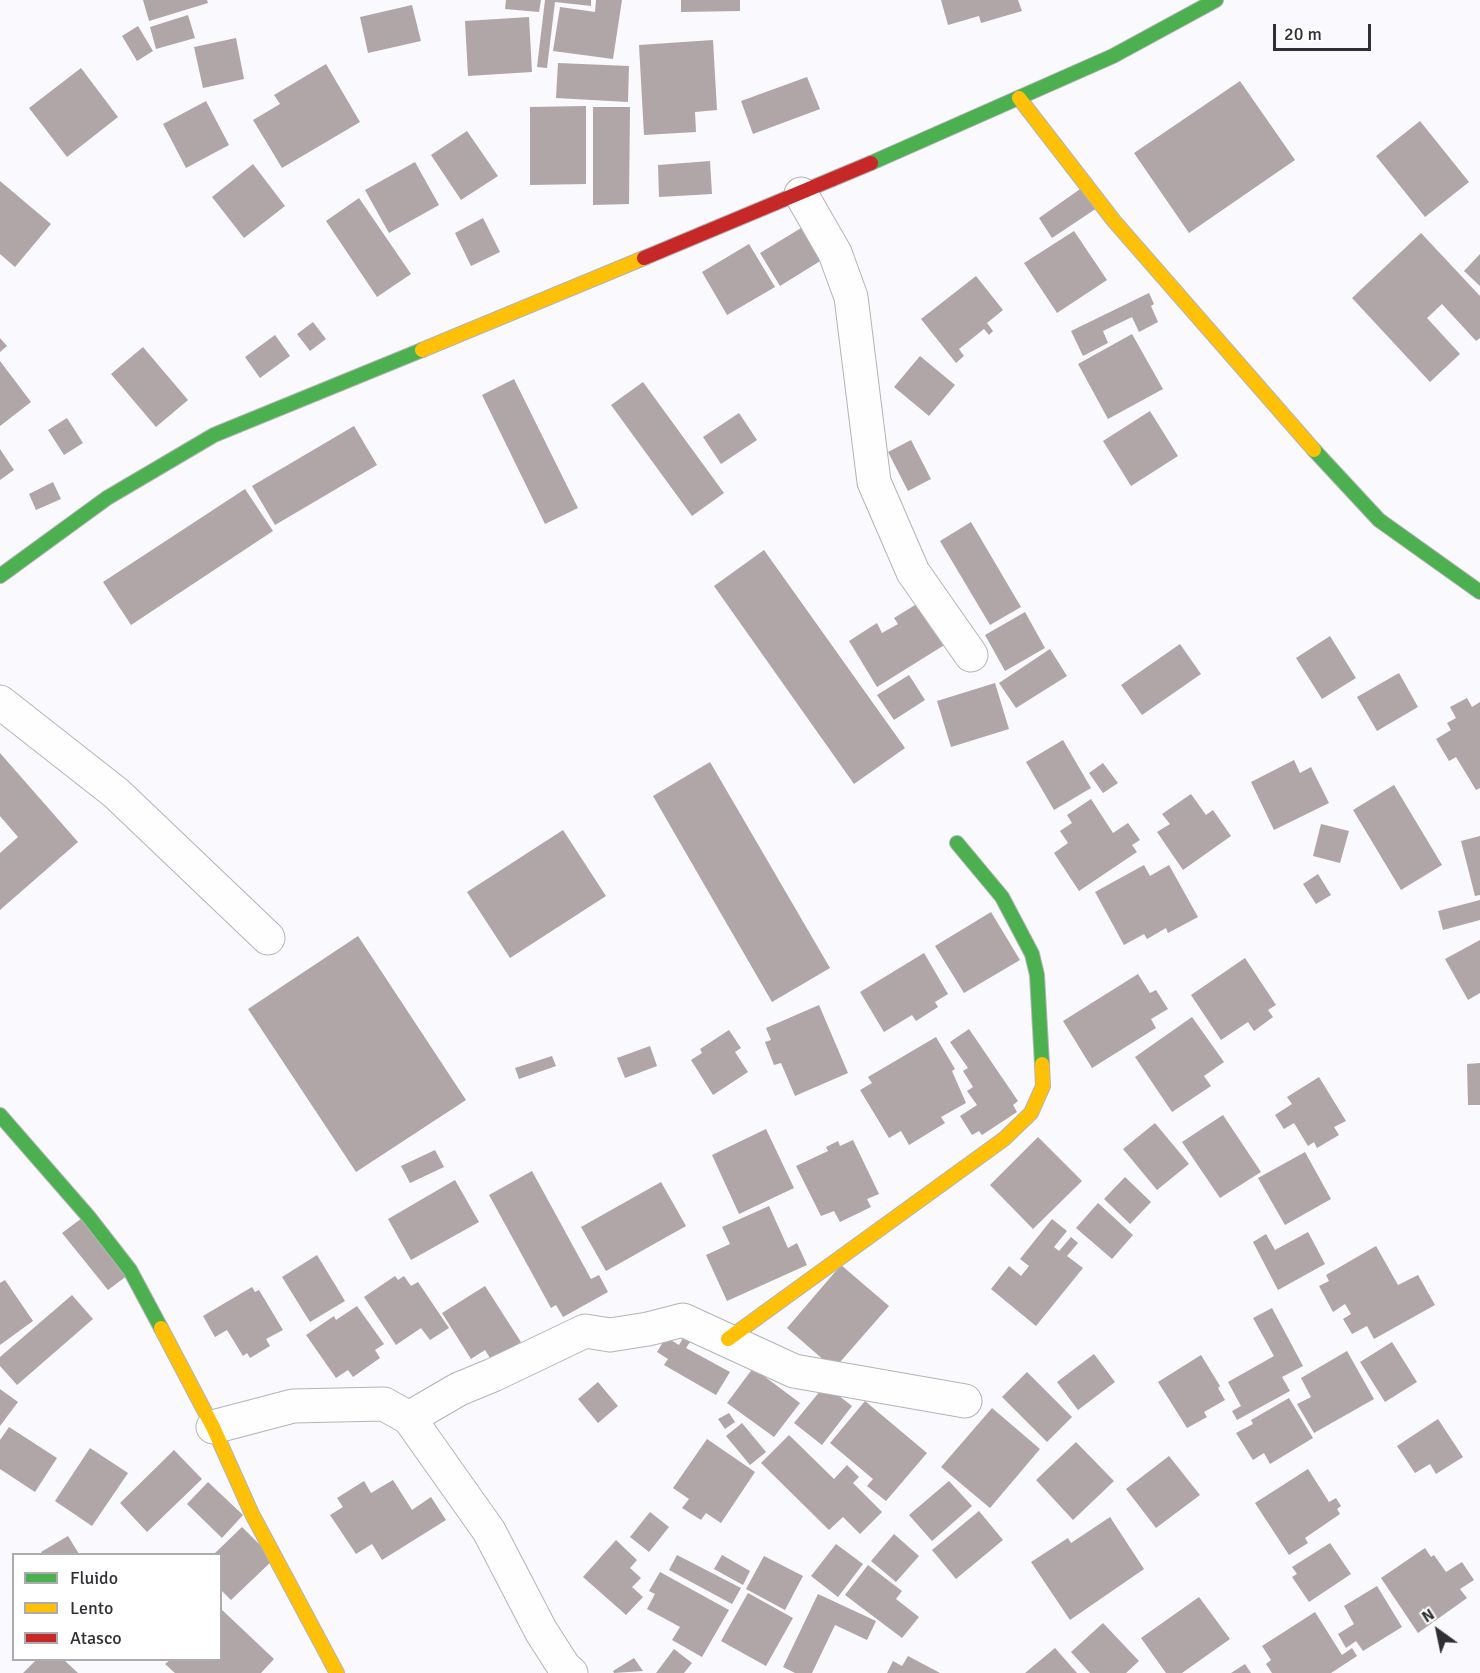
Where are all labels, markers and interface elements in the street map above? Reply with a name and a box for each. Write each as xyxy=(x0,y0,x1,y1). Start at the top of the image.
scale bar xyxy=(1276,12,1374,50)
text: 20 m xyxy=(1284,23,1322,45)
legend xyxy=(12,1553,222,1661)
text: Fluido xyxy=(70,1567,118,1589)
text: Lento xyxy=(70,1597,113,1619)
north arrow xyxy=(1408,1601,1468,1661)
text: N xyxy=(1418,1604,1438,1627)
text: Atasco xyxy=(70,1627,122,1649)

